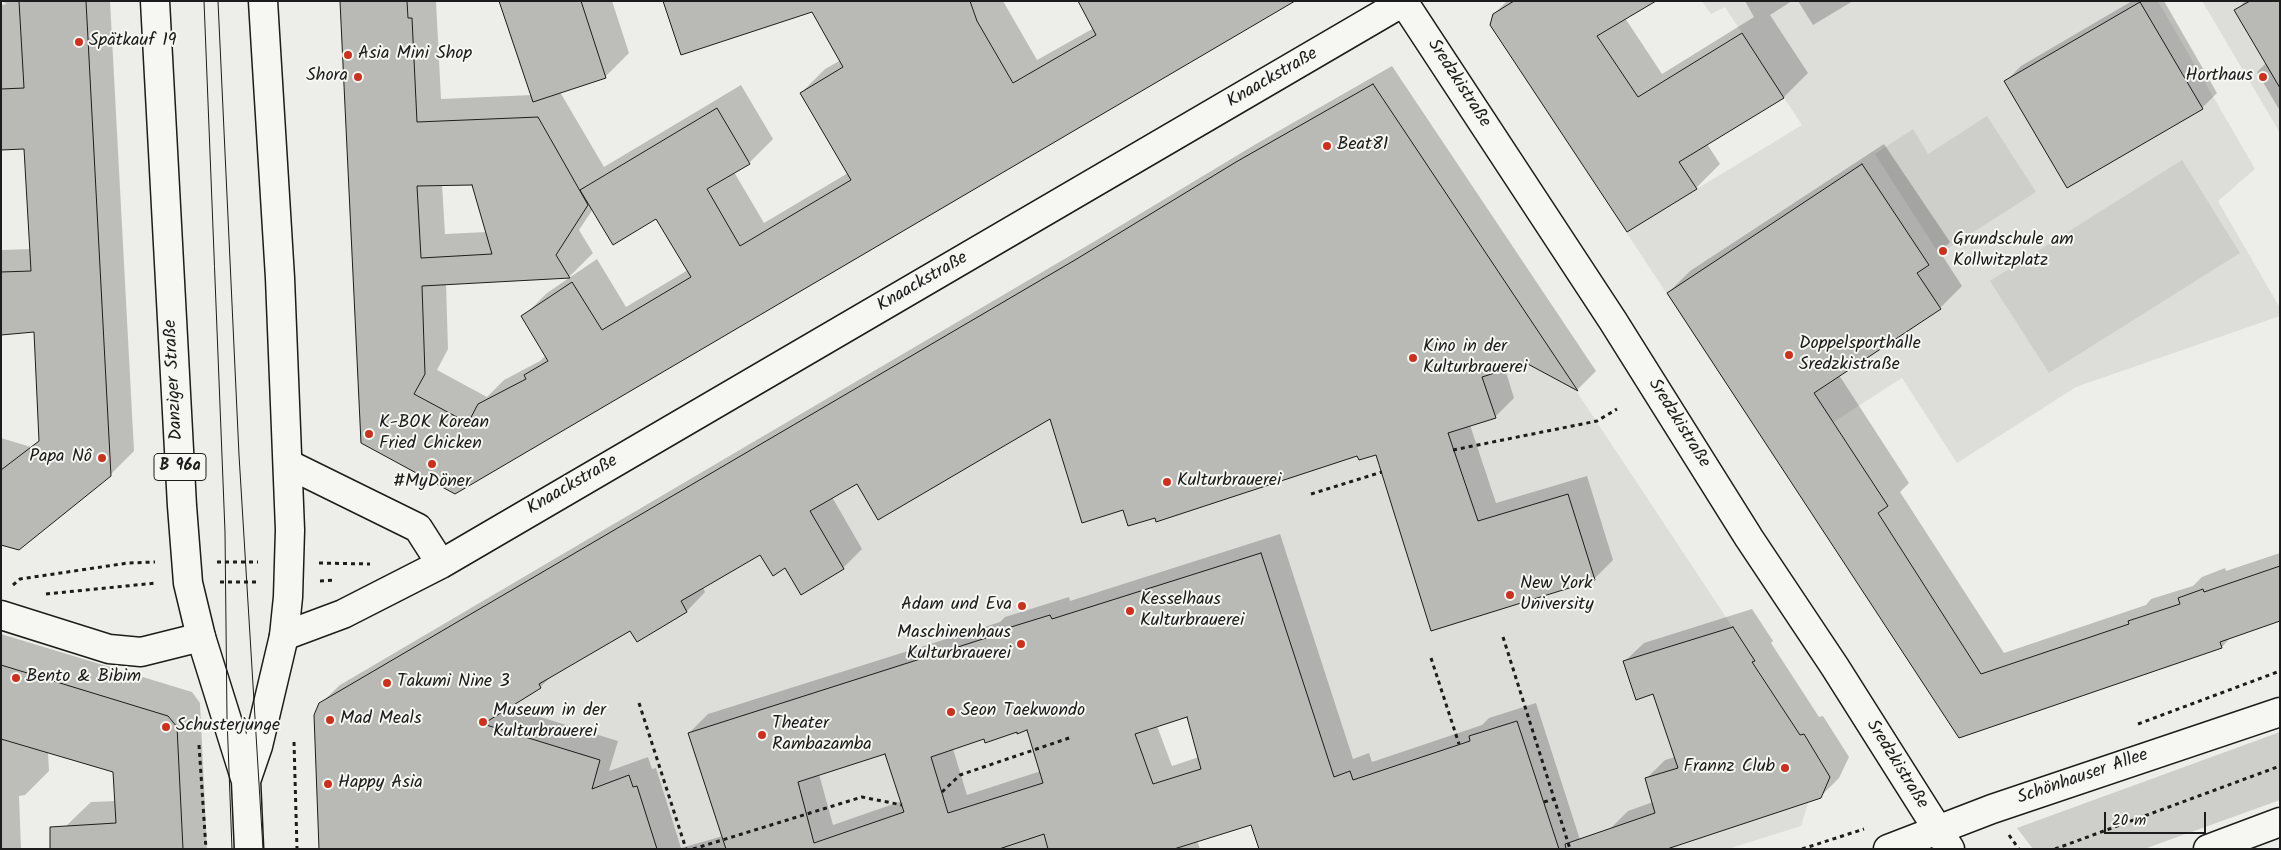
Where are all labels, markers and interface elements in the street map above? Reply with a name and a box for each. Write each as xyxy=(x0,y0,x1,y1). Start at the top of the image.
place label: Spätkauf 19 xyxy=(89,31,177,53)
marker: Spätkauf 19 xyxy=(73,36,85,48)
street label: Sredzkistraße xyxy=(1421,36,1495,132)
place label: Asia Mini Shop xyxy=(358,44,472,66)
street label: Knaackstraße xyxy=(1224,44,1322,114)
marker: Asia Mini Shop xyxy=(342,49,354,61)
place label: Shora xyxy=(306,66,348,88)
place label: Horthaus xyxy=(2185,66,2253,88)
marker: Shora xyxy=(352,71,364,83)
marker: Horthaus xyxy=(2257,71,2269,83)
place label: Beat81 xyxy=(1337,135,1388,157)
marker: Beat81 xyxy=(1321,140,1333,152)
place label: Grundschule am Kollwitzplatz xyxy=(1953,230,2074,272)
marker: Grundschule am Kollwitzplatz xyxy=(1937,245,1949,257)
street label: Knaackstraße xyxy=(874,248,972,318)
street label: Danziger Straße xyxy=(161,319,189,441)
place label: Doppelsporthalle Sredzkistraße xyxy=(1799,334,1921,376)
place label: Kino in der Kulturbrauerei xyxy=(1423,337,1527,379)
marker: Doppelsporthalle Sredzkistraße xyxy=(1783,349,1795,361)
marker: Kino in der Kulturbrauerei xyxy=(1407,352,1419,364)
street label: Sredzkistraße xyxy=(1642,375,1714,473)
place label: K-BOK Korean Fried Chicken xyxy=(379,413,489,456)
marker: K-BOK Korean Fried Chicken xyxy=(363,428,375,440)
place label: Papa Nô xyxy=(29,447,92,469)
street label: Knaackstraße xyxy=(524,451,622,521)
marker: Papa Nô xyxy=(96,452,108,464)
road number: B 96a xyxy=(154,454,206,481)
marker: #MyDöner xyxy=(426,458,438,470)
place label: Kulturbrauerei xyxy=(1177,471,1281,493)
place label: #MyDöner xyxy=(393,472,471,494)
marker: Kulturbrauerei xyxy=(1161,476,1173,488)
place label: New York University xyxy=(1520,574,1594,616)
marker: New York University xyxy=(1504,589,1516,601)
place label: Kesselhaus Kulturbrauerei xyxy=(1140,590,1244,632)
place label: Adam und Eva xyxy=(901,595,1012,617)
marker: Adam und Eva xyxy=(1016,600,1028,612)
marker: Kesselhaus Kulturbrauerei xyxy=(1124,605,1136,617)
place label: Maschinenhaus Kulturbrauerei xyxy=(897,623,1011,666)
marker: Maschinenhaus Kulturbrauerei xyxy=(1015,638,1027,650)
place label: Bento & Bibim xyxy=(26,667,141,689)
marker: Bento & Bibim xyxy=(10,672,22,684)
place label: Takumi Nine 3 xyxy=(397,672,510,694)
marker: Takumi Nine 3 xyxy=(381,677,393,689)
place label: Museum in der Kulturbrauerei xyxy=(493,701,606,744)
place label: Seon Taekwondo xyxy=(961,701,1085,723)
marker: Seon Taekwondo xyxy=(945,706,957,718)
place label: Mad Meals xyxy=(340,709,422,731)
marker: Mad Meals xyxy=(324,714,336,726)
place label: Theater Rambazamba xyxy=(772,714,872,756)
place label: Schusterjunge xyxy=(176,716,280,738)
marker: Museum in der Kulturbrauerei xyxy=(477,716,489,728)
street label: Sredzkistraße xyxy=(1860,716,1932,814)
marker: Schusterjunge xyxy=(160,721,172,733)
marker: Theater Rambazamba xyxy=(756,729,768,741)
street label: Schönhauser Allee xyxy=(2015,746,2151,810)
place label: Frannz Club xyxy=(1684,757,1775,779)
marker: Frannz Club xyxy=(1779,762,1791,774)
place label: Happy Asia xyxy=(338,773,423,795)
marker: Happy Asia xyxy=(322,778,334,790)
scale bar xyxy=(2106,802,2208,834)
text: 20 m xyxy=(2112,809,2146,833)

